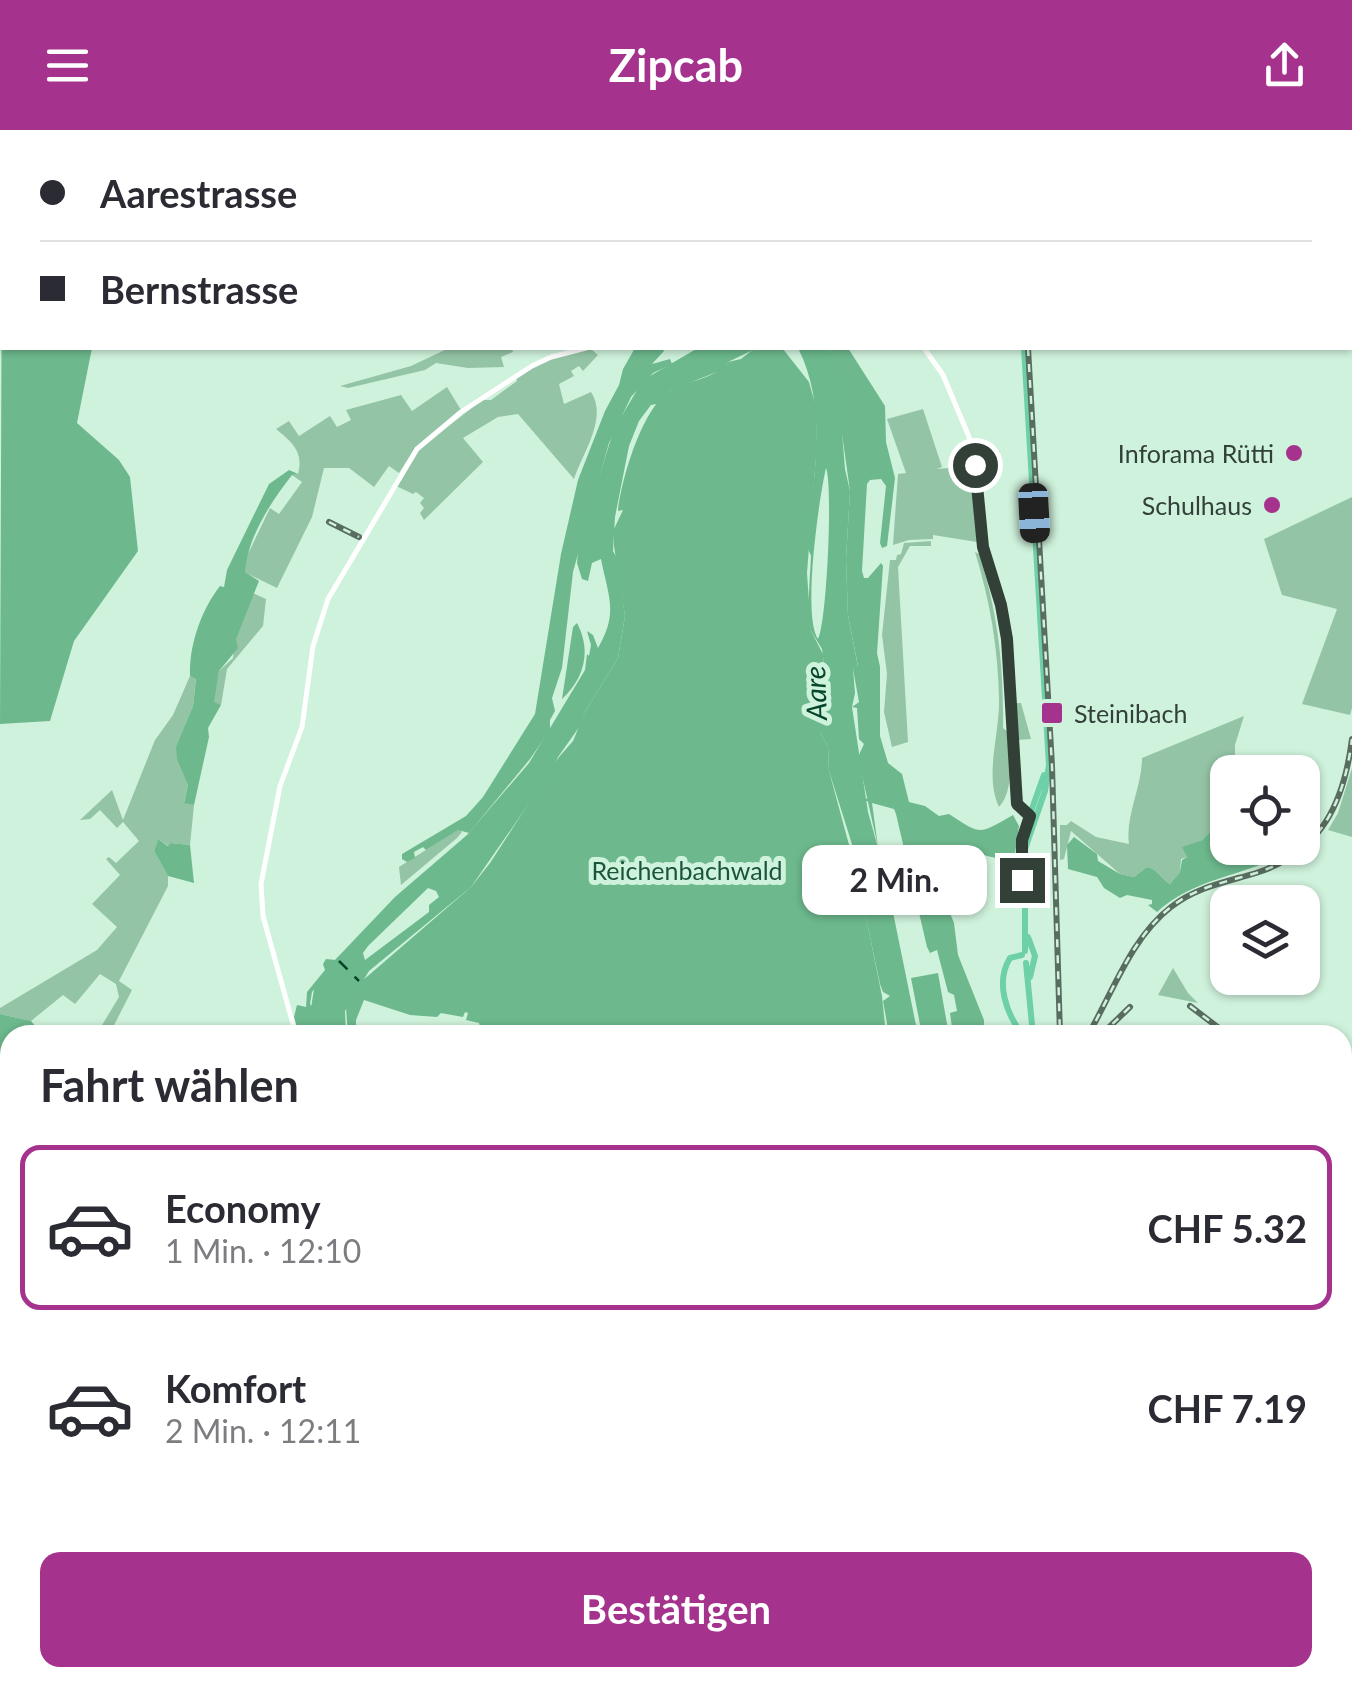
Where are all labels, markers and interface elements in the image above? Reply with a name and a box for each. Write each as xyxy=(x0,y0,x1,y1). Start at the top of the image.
icon: menu xyxy=(40,38,95,93)
text: Zipcab xyxy=(609,38,743,92)
icon: share xyxy=(1257,38,1312,93)
text: Aarestrasse xyxy=(100,170,297,216)
text: Bernstrasse xyxy=(100,266,298,312)
place label: Inforama Rütti xyxy=(1118,438,1274,468)
marker: Inforama Rütti xyxy=(1283,442,1305,464)
route start xyxy=(953,443,998,488)
car xyxy=(1017,482,1051,544)
place label: Schulhaus xyxy=(1142,490,1252,520)
marker: Schulhaus xyxy=(1261,494,1283,516)
water label: Aare xyxy=(797,665,833,722)
place label: Steinibach xyxy=(1074,698,1187,728)
marker: Steinibach xyxy=(1039,700,1065,726)
map controls xyxy=(1210,755,1320,995)
button: locate xyxy=(1210,755,1320,865)
callout: 2 Min. xyxy=(802,845,987,915)
park label: Reichenbachwald xyxy=(591,855,783,885)
route end xyxy=(1000,858,1045,903)
text: 2 Min. xyxy=(849,860,940,899)
button: layers xyxy=(1210,885,1320,995)
text: Fahrt wählen xyxy=(40,1058,299,1112)
icon: car xyxy=(45,1183,135,1273)
text: Economy xyxy=(165,1185,320,1231)
text: CHF 5.32 xyxy=(1148,1205,1307,1251)
text: 1 Min. · 12:10 xyxy=(165,1231,361,1270)
icon: car xyxy=(45,1363,135,1453)
text: Komfort xyxy=(165,1365,306,1411)
text: CHF 7.19 xyxy=(1148,1385,1307,1431)
text: 2 Min. · 12:11 xyxy=(165,1411,361,1450)
button: Bestätigen xyxy=(40,1552,1312,1667)

